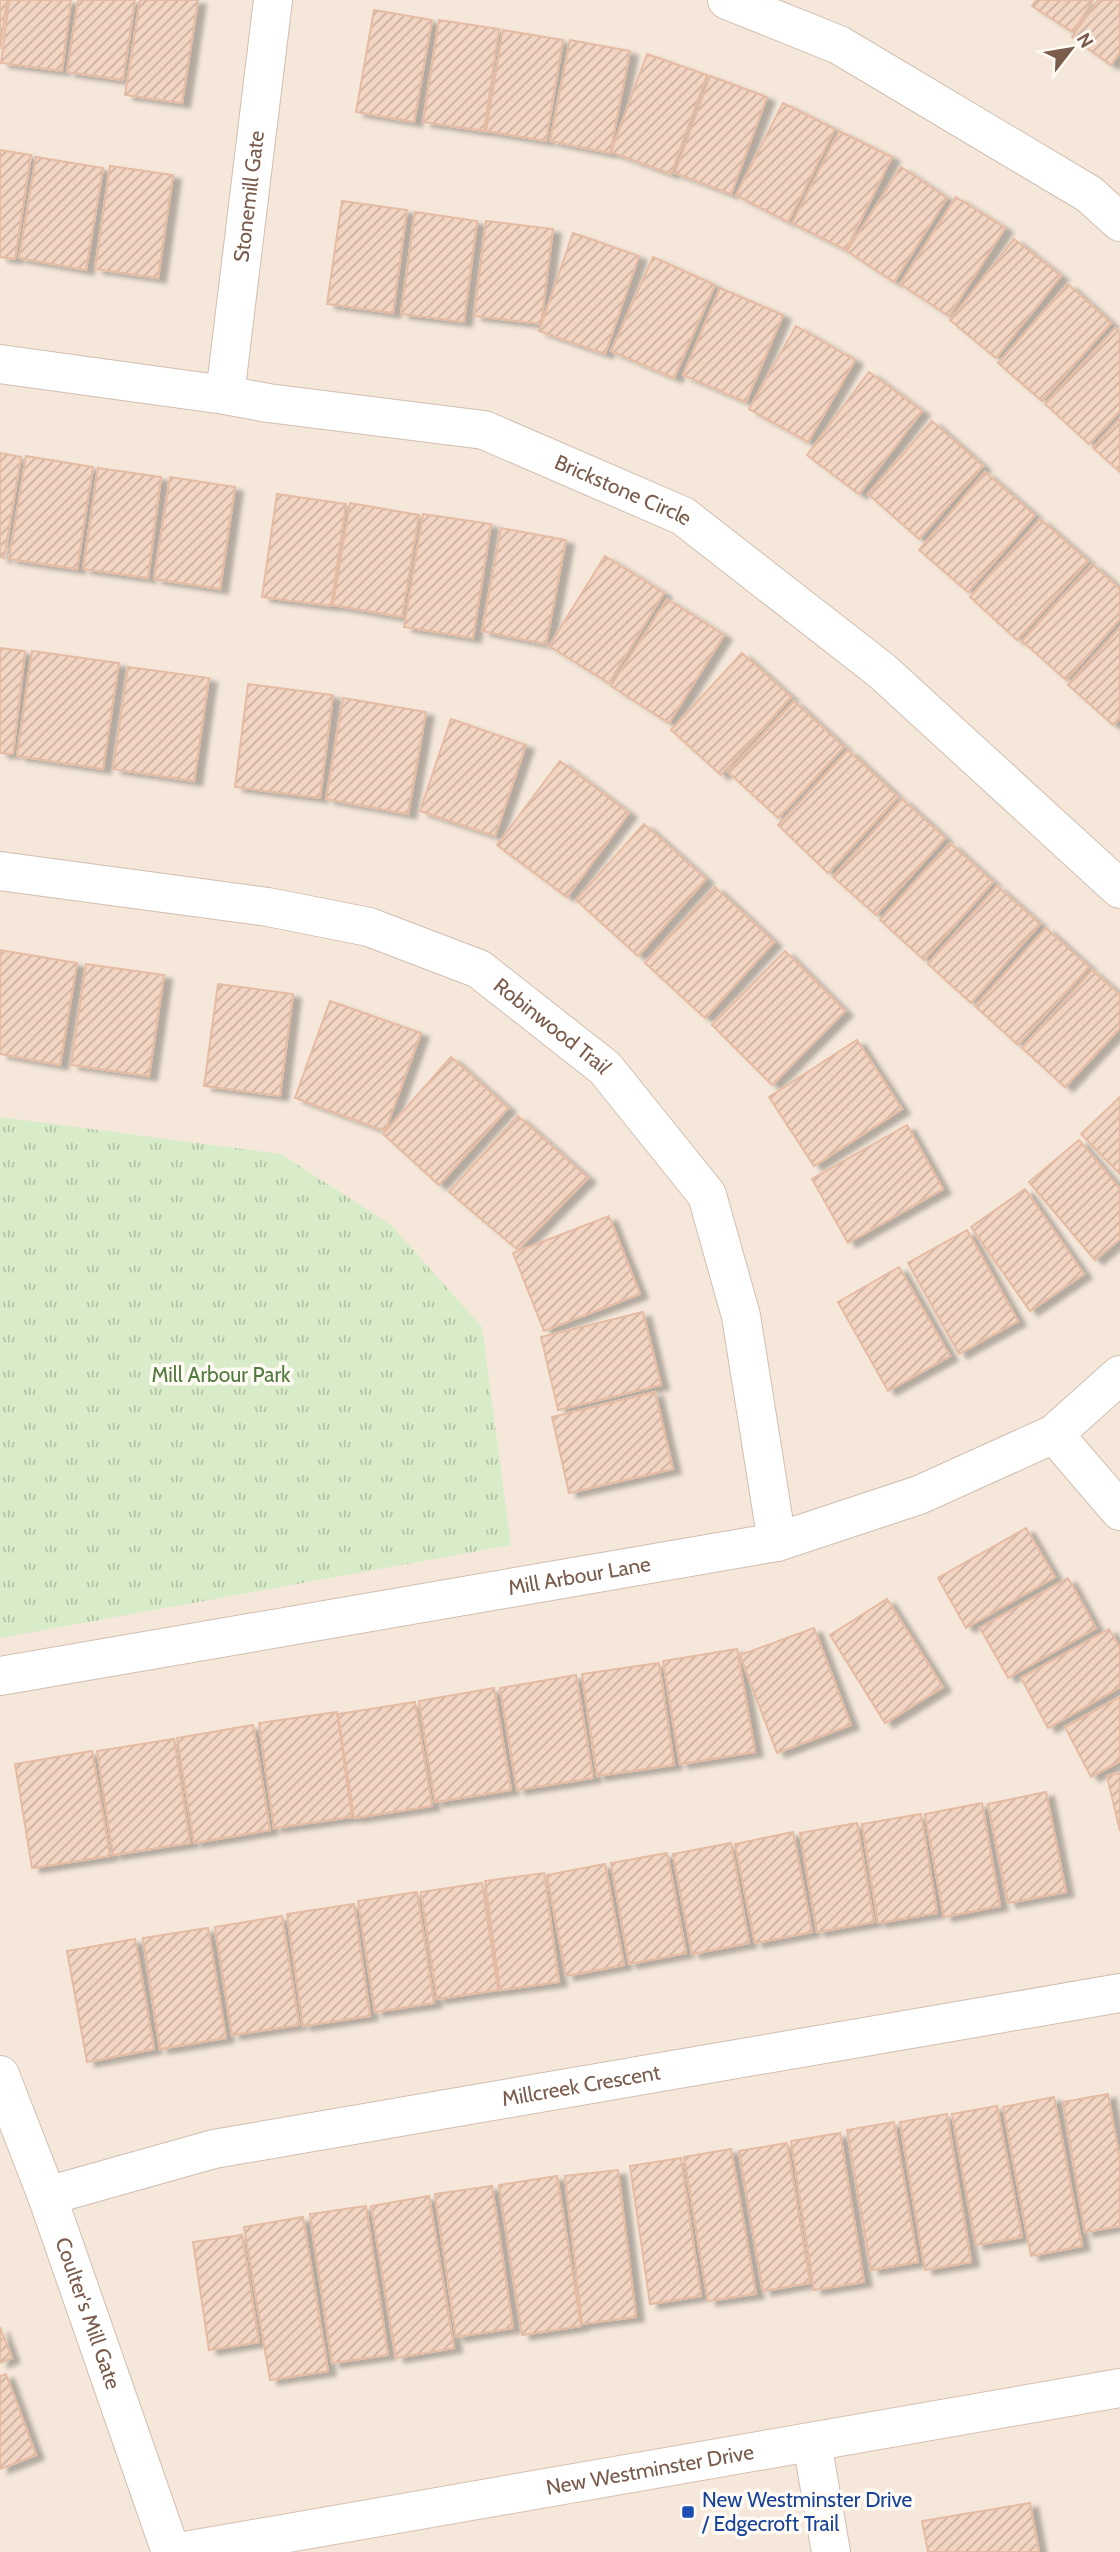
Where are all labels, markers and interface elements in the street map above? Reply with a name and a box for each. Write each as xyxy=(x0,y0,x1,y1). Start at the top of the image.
north arrow xyxy=(1036,14,1106,84)
text: N xyxy=(1072,29,1098,52)
street label: Stonemill Gate xyxy=(228,129,269,264)
street label: Brickstone Circle xyxy=(551,449,697,531)
street label: Robinwood Trail xyxy=(489,972,617,1078)
park label: Mill Arbour Park xyxy=(152,1362,291,1387)
street label: Mill Arbour Lane xyxy=(506,1551,653,1600)
street label: Millcreek Crescent xyxy=(500,2059,662,2111)
street label: Coulter's Mill Gate xyxy=(50,2234,126,2393)
street label: New Westminster Drive xyxy=(544,2439,756,2500)
place label: New Westminster Drive / Edgecroft Trail xyxy=(701,2487,913,2536)
marker: New Westminster Drive / Edgecroft Trail xyxy=(680,2504,696,2520)

